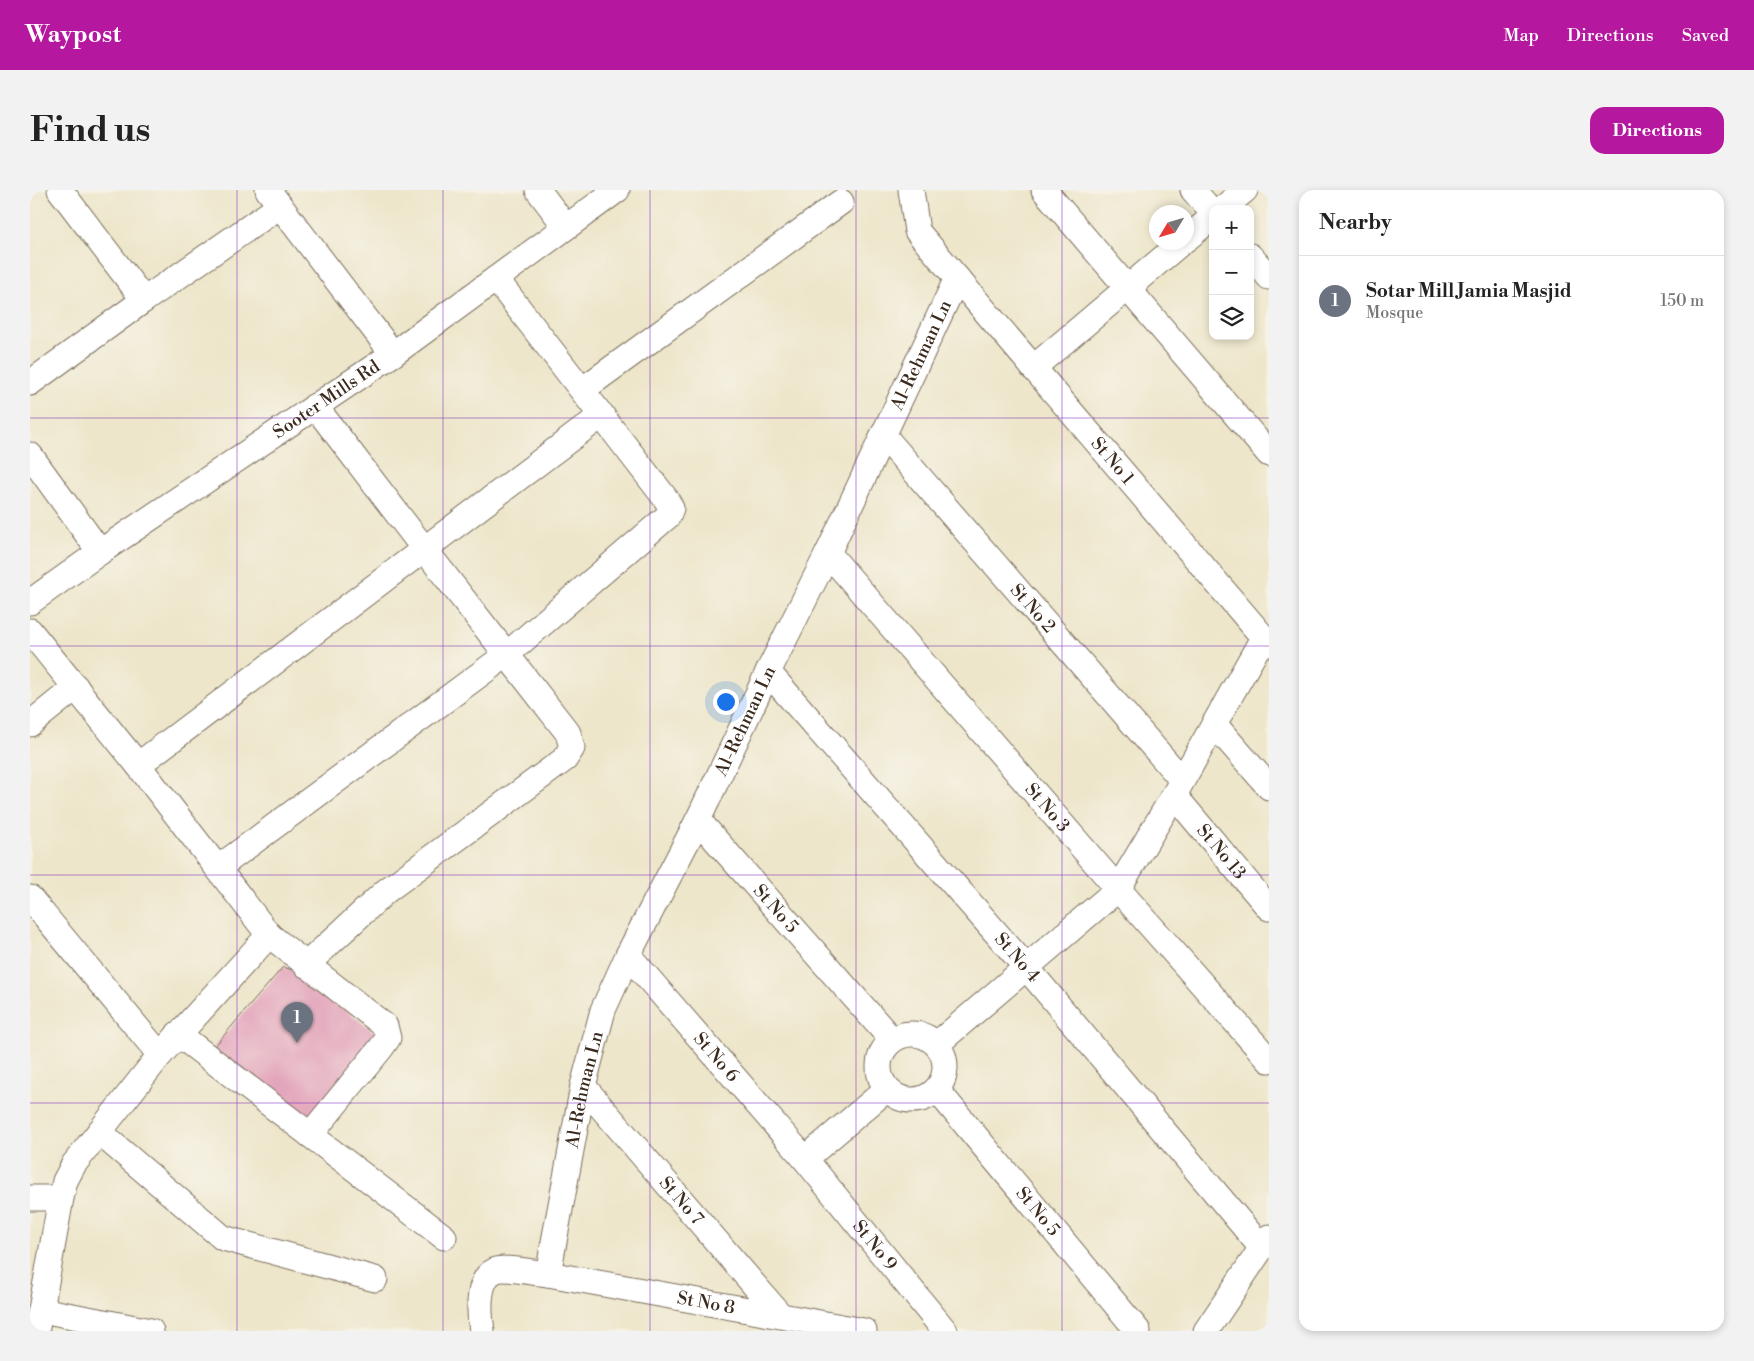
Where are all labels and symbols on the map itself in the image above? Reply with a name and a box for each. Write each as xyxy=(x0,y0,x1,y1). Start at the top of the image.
north arrow xyxy=(1149,205,1194,250)
street label: Al-Rehman Ln xyxy=(885,296,957,415)
street label: Sooter Mills Rd xyxy=(268,354,385,443)
street label: St No 1 xyxy=(1086,432,1140,489)
street label: St No 2 xyxy=(1005,579,1061,637)
street label: Al-Rehman Ln xyxy=(709,662,781,780)
your location xyxy=(713,689,739,715)
street label: St No 3 xyxy=(1020,778,1075,837)
street label: St No 13 xyxy=(1192,819,1251,884)
street label: St No 5 xyxy=(748,879,804,938)
street label: St No 4 xyxy=(990,928,1045,987)
pin: 1 xyxy=(281,1002,313,1043)
street label: St No 6 xyxy=(689,1027,744,1087)
street label: Al-Rehman Ln xyxy=(560,1028,609,1151)
street label: St No 7 xyxy=(654,1172,709,1229)
street label: St No 5 xyxy=(1011,1182,1065,1241)
street label: St No 9 xyxy=(848,1215,902,1275)
street label: St No 8 xyxy=(675,1286,737,1319)

